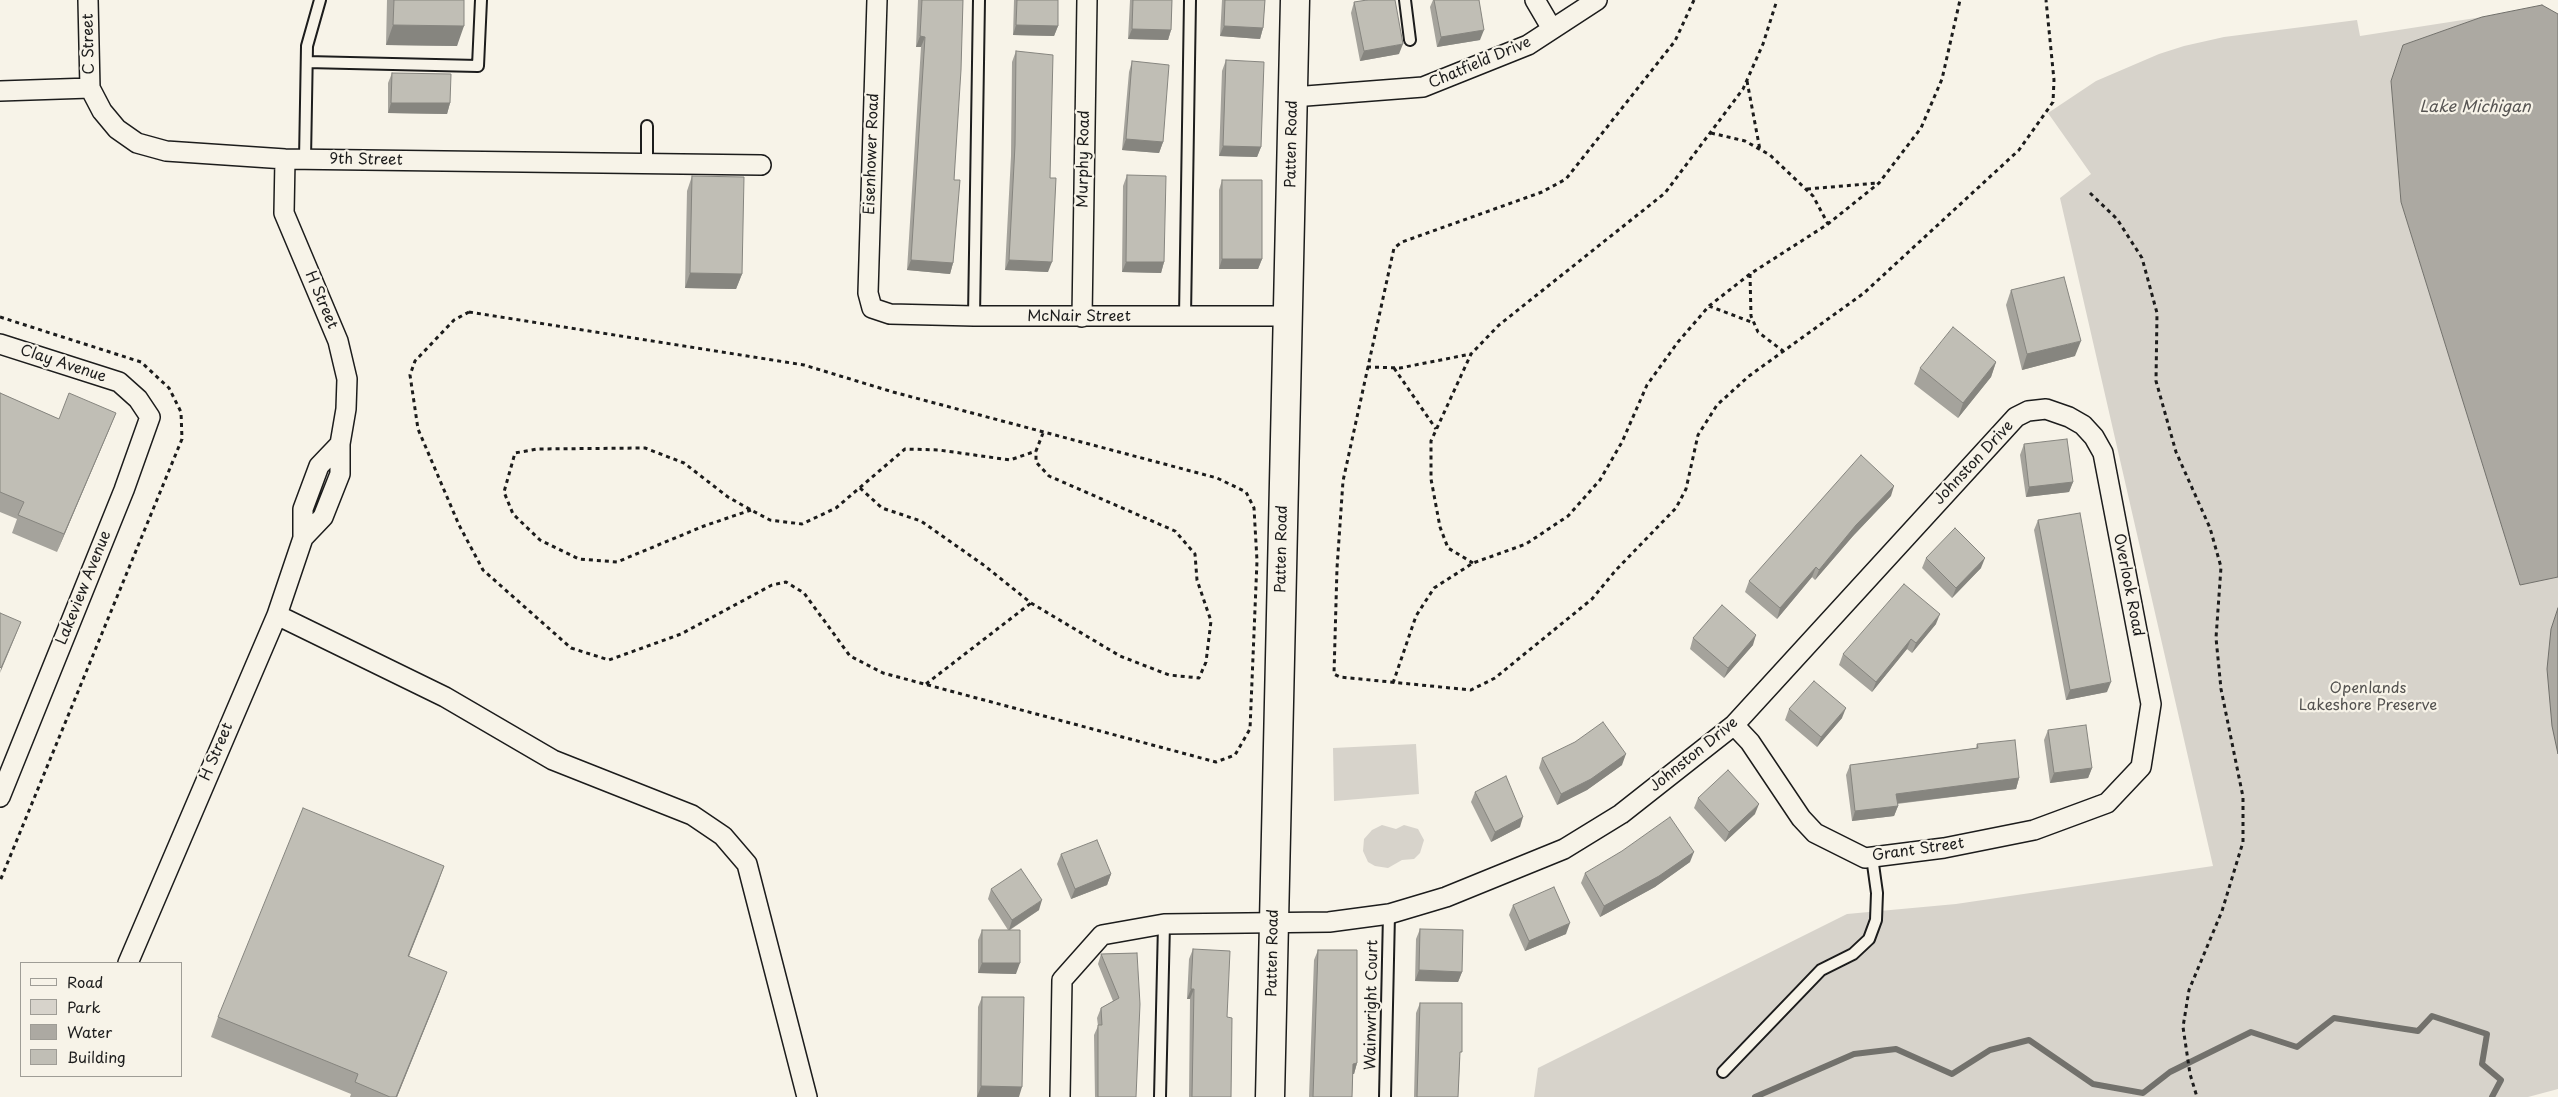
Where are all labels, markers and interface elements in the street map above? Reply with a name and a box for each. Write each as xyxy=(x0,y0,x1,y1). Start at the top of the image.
street label: C Street xyxy=(79,13,99,75)
street label: Chatfield Drive xyxy=(1426,33,1534,93)
street label: Eisenhower Road xyxy=(861,93,883,215)
water label: Lake Michigan xyxy=(2419,98,2531,118)
street label: Patten Road xyxy=(1282,100,1302,188)
street label: Murphy Road xyxy=(1074,110,1094,208)
street label: 9th Street xyxy=(329,150,403,170)
street label: H Street xyxy=(301,268,341,332)
street label: McNair Street xyxy=(1027,308,1131,326)
street label: Clay Avenue xyxy=(18,342,108,386)
street label: Johnston Drive xyxy=(1930,417,2018,509)
street label: Patten Road xyxy=(1272,505,1292,593)
street label: Lakeview Avenue xyxy=(53,528,115,648)
street label: Overlook Road xyxy=(2109,532,2147,638)
park label: Openlands Lakeshore Preserve xyxy=(2299,680,2437,715)
street label: Johnston Drive xyxy=(1646,714,1742,796)
street label: H Street xyxy=(197,720,237,784)
street label: Grant Street xyxy=(1871,835,1965,865)
street label: Patten Road xyxy=(1263,909,1283,997)
street label: Wainwright Court xyxy=(1362,940,1382,1070)
legend xyxy=(20,962,182,1077)
text: Road xyxy=(67,970,103,993)
text: Park xyxy=(67,995,101,1018)
text: Water xyxy=(67,1020,112,1043)
text: Building xyxy=(67,1045,126,1068)

